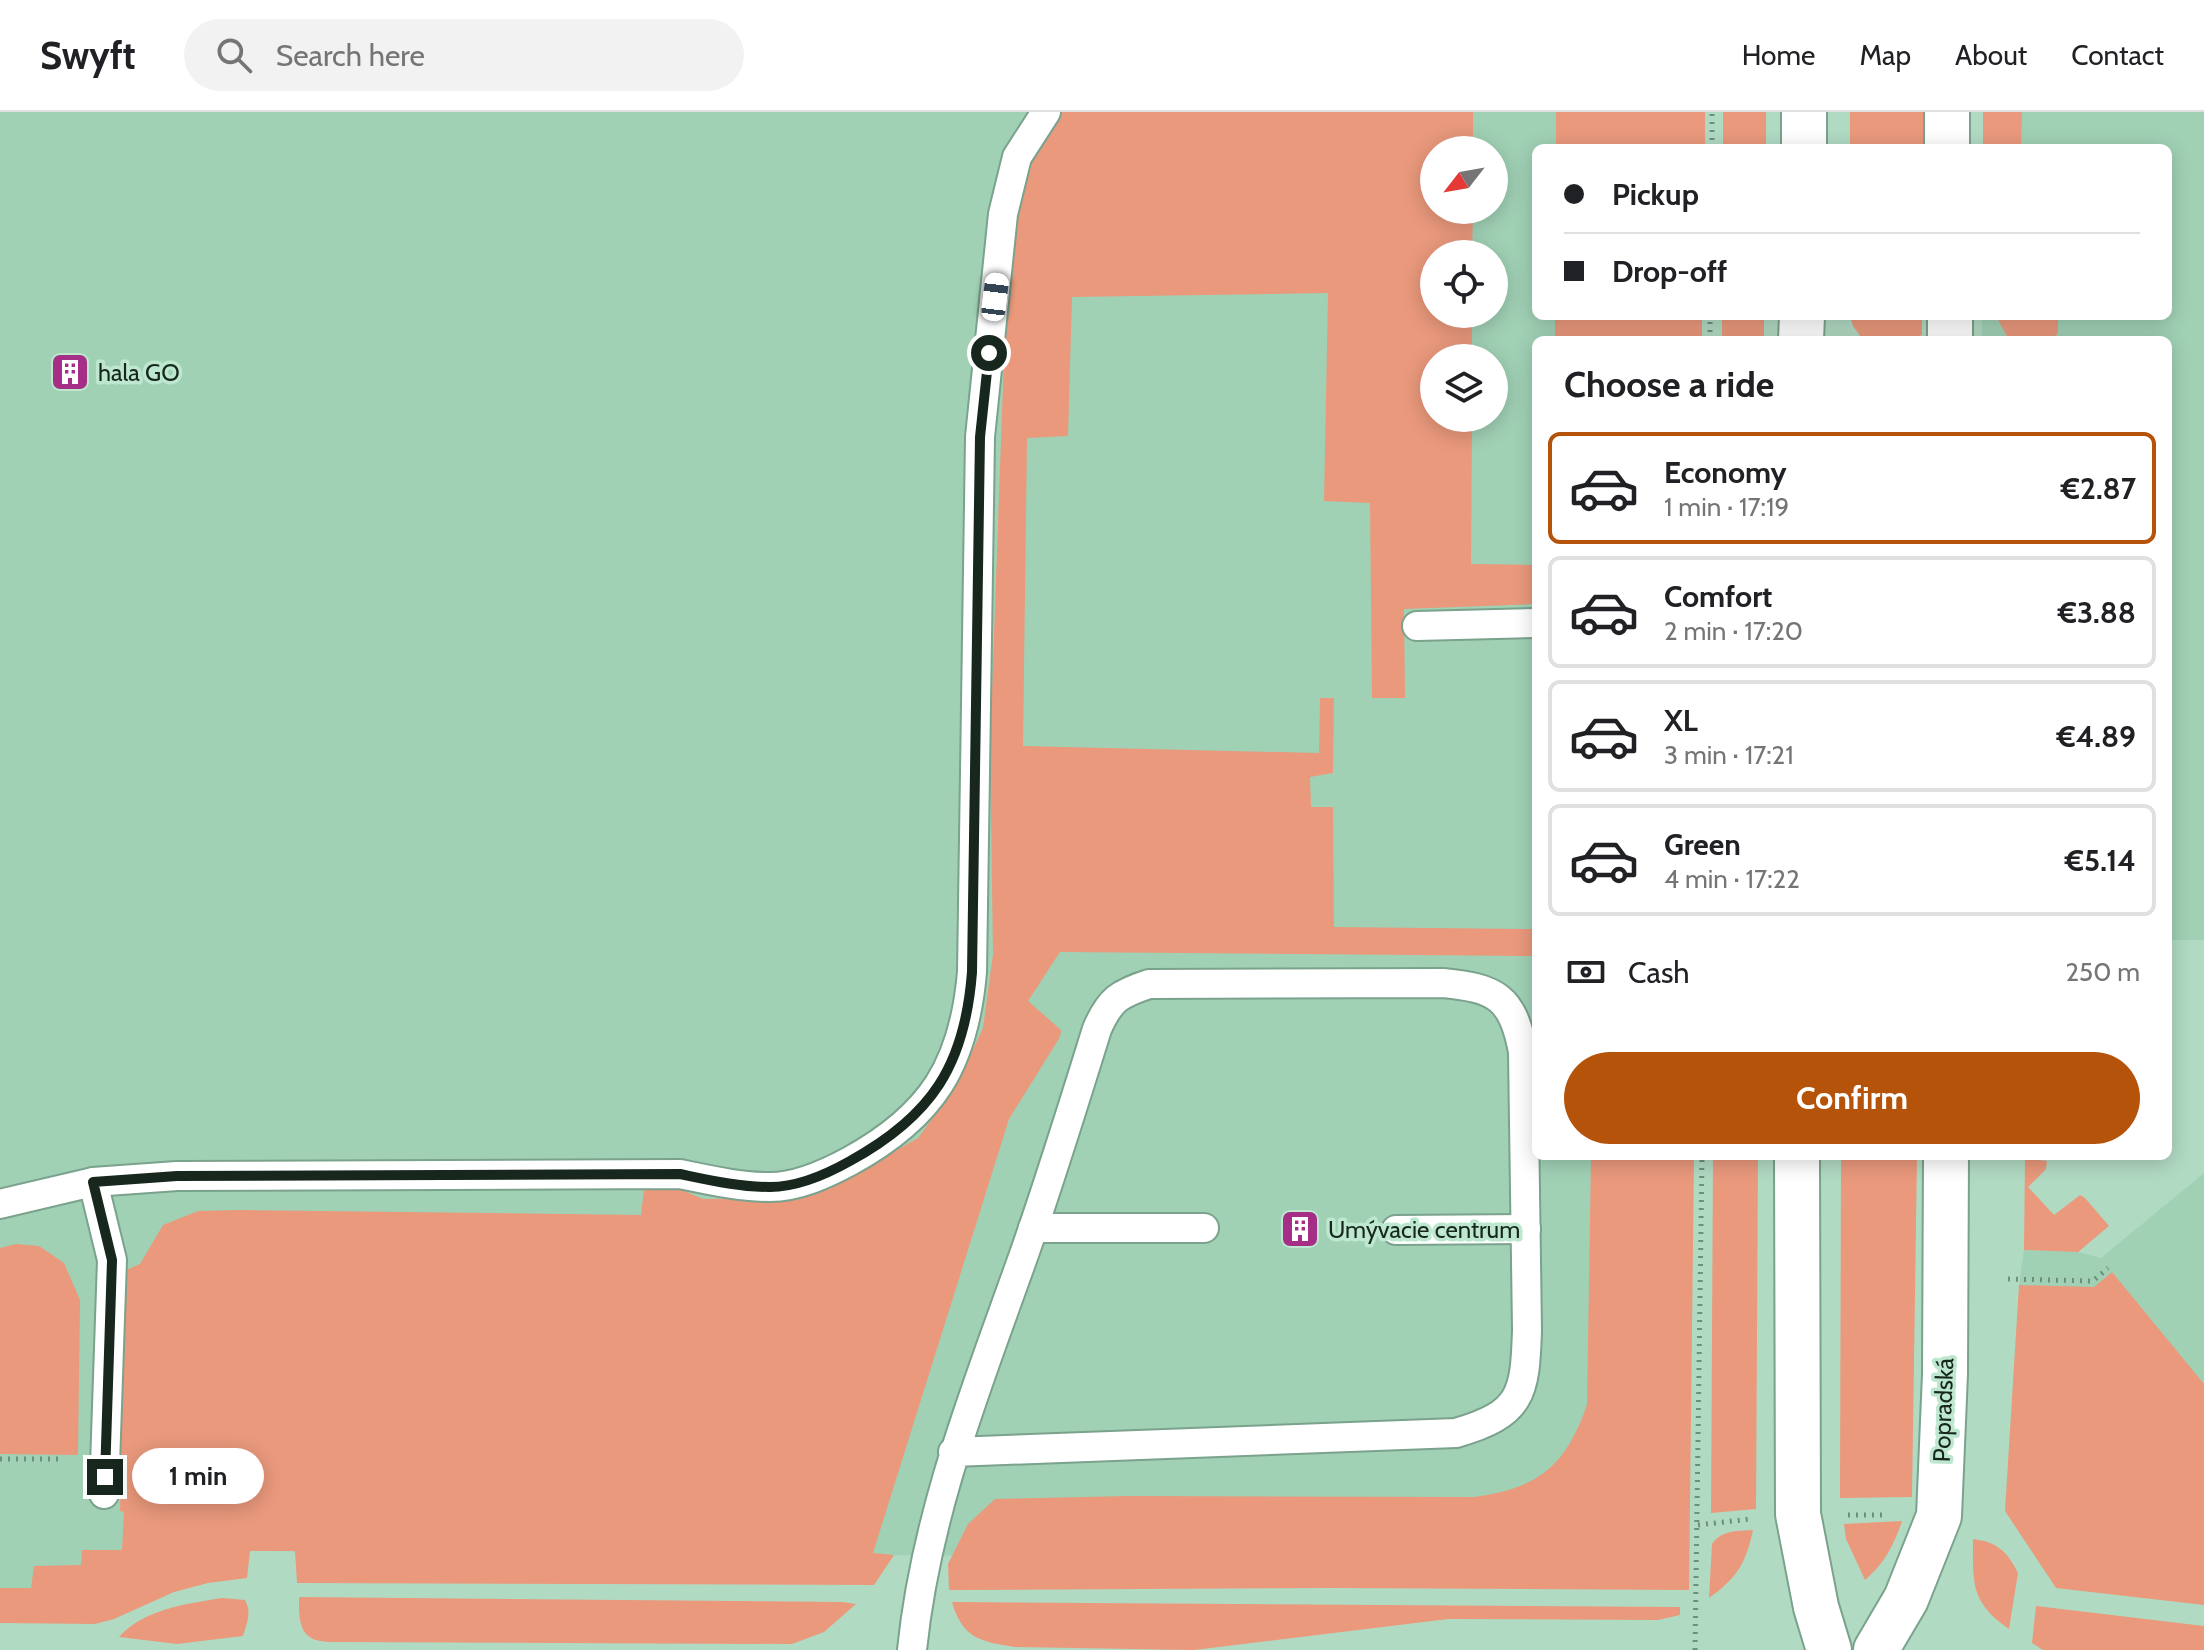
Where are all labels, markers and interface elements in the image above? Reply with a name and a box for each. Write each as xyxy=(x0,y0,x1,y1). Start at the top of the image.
search box xyxy=(184,19,744,91)
text: Swyft xyxy=(40,32,136,79)
icon: search xyxy=(212,33,256,77)
text: Search here xyxy=(276,37,425,74)
text: Home xyxy=(1742,38,1815,72)
text: Map xyxy=(1859,38,1911,72)
text: About xyxy=(1955,38,2027,72)
text: Contact xyxy=(2071,38,2164,72)
north arrow xyxy=(1420,136,1508,224)
map controls xyxy=(1420,136,1508,432)
text: Pickup xyxy=(1612,176,1699,213)
button: locate xyxy=(1420,240,1508,328)
text: Drop-off xyxy=(1612,253,1727,290)
car xyxy=(980,272,1010,322)
route start xyxy=(971,335,1007,371)
button: layers xyxy=(1420,344,1508,432)
building icon: hala GO xyxy=(49,351,91,393)
place label: hala GO xyxy=(98,358,180,387)
text: Choose a ride xyxy=(1564,362,1774,406)
icon: car xyxy=(1568,452,1640,524)
text: Economy xyxy=(1664,454,1787,491)
text: €2.87 xyxy=(2061,470,2136,507)
text: 1 min · 17:19 xyxy=(1664,491,1789,523)
icon: car xyxy=(1568,576,1640,648)
text: Comfort xyxy=(1664,578,1772,615)
text: €3.88 xyxy=(2058,594,2136,631)
text: 2 min · 17:20 xyxy=(1664,615,1803,647)
icon: car xyxy=(1568,700,1640,772)
text: XL xyxy=(1664,702,1698,739)
text: €4.89 xyxy=(2056,718,2136,755)
text: 3 min · 17:21 xyxy=(1664,739,1794,771)
icon: car xyxy=(1568,824,1640,896)
text: Green xyxy=(1664,826,1741,863)
text: €5.14 xyxy=(2065,842,2136,879)
text: 4 min · 17:22 xyxy=(1664,863,1800,895)
icon: cash xyxy=(1564,950,1608,994)
text: Cash xyxy=(1628,954,1690,991)
text: 250 m xyxy=(2066,956,2140,988)
button: Confirm xyxy=(1564,1052,2140,1144)
building icon: Umývacie centrum xyxy=(1279,1208,1321,1250)
place label: Umývacie centrum xyxy=(1328,1215,1520,1244)
street label: Popradská xyxy=(1927,1357,1959,1463)
callout: 1 min xyxy=(133,1449,265,1505)
route end xyxy=(87,1459,123,1495)
text: 1 min xyxy=(169,1460,227,1492)

